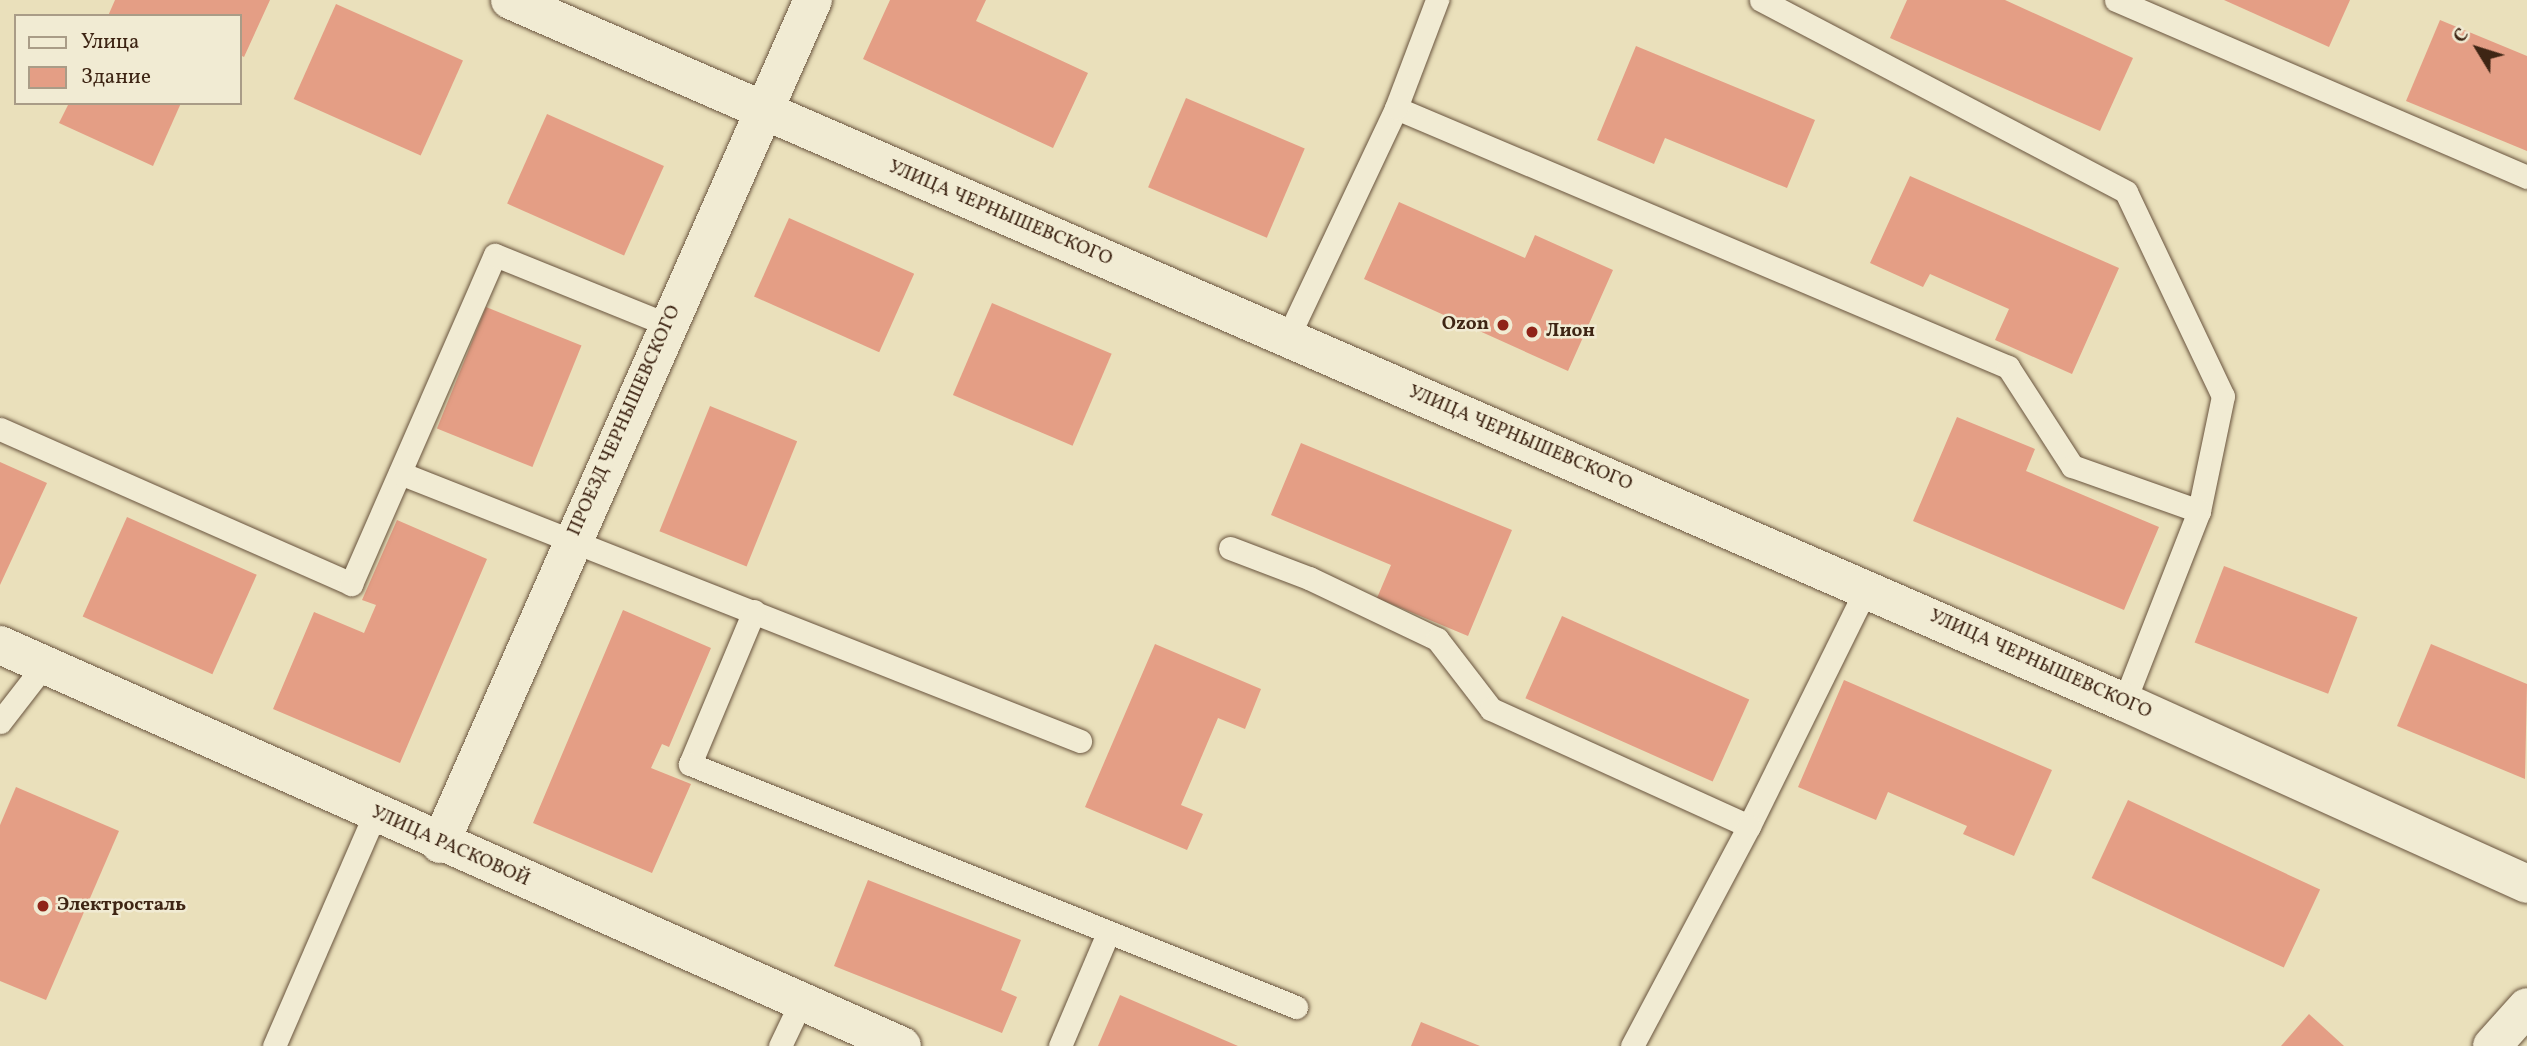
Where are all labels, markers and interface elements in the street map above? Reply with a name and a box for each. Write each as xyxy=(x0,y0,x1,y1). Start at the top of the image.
legend xyxy=(14,14,242,105)
north arrow xyxy=(2443,14,2513,84)
text: С xyxy=(2447,23,2475,49)
text: Улица xyxy=(81,28,139,57)
text: Здание xyxy=(81,63,151,92)
street label: УЛИЦА ЧЕРНЫШЕВСКОГО xyxy=(885,156,1115,272)
street label: ПРОЕЗД ЧЕРНЫШЕВСКОГО xyxy=(564,302,686,540)
place label: Ozon xyxy=(1442,314,1489,336)
marker: Ozon xyxy=(1495,317,1511,333)
place label: Лион xyxy=(1546,321,1595,343)
marker: Лион xyxy=(1524,324,1540,340)
street label: УЛИЦА ЧЕРНЫШЕВСКОГО xyxy=(1405,381,1635,497)
street label: УЛИЦА ЧЕРНЫШЕВСКОГО xyxy=(1925,606,2155,724)
street label: УЛИЦА РАСКОВОЙ xyxy=(367,802,533,892)
place label: Электросталь xyxy=(57,895,186,917)
marker: Электросталь xyxy=(35,898,51,914)

